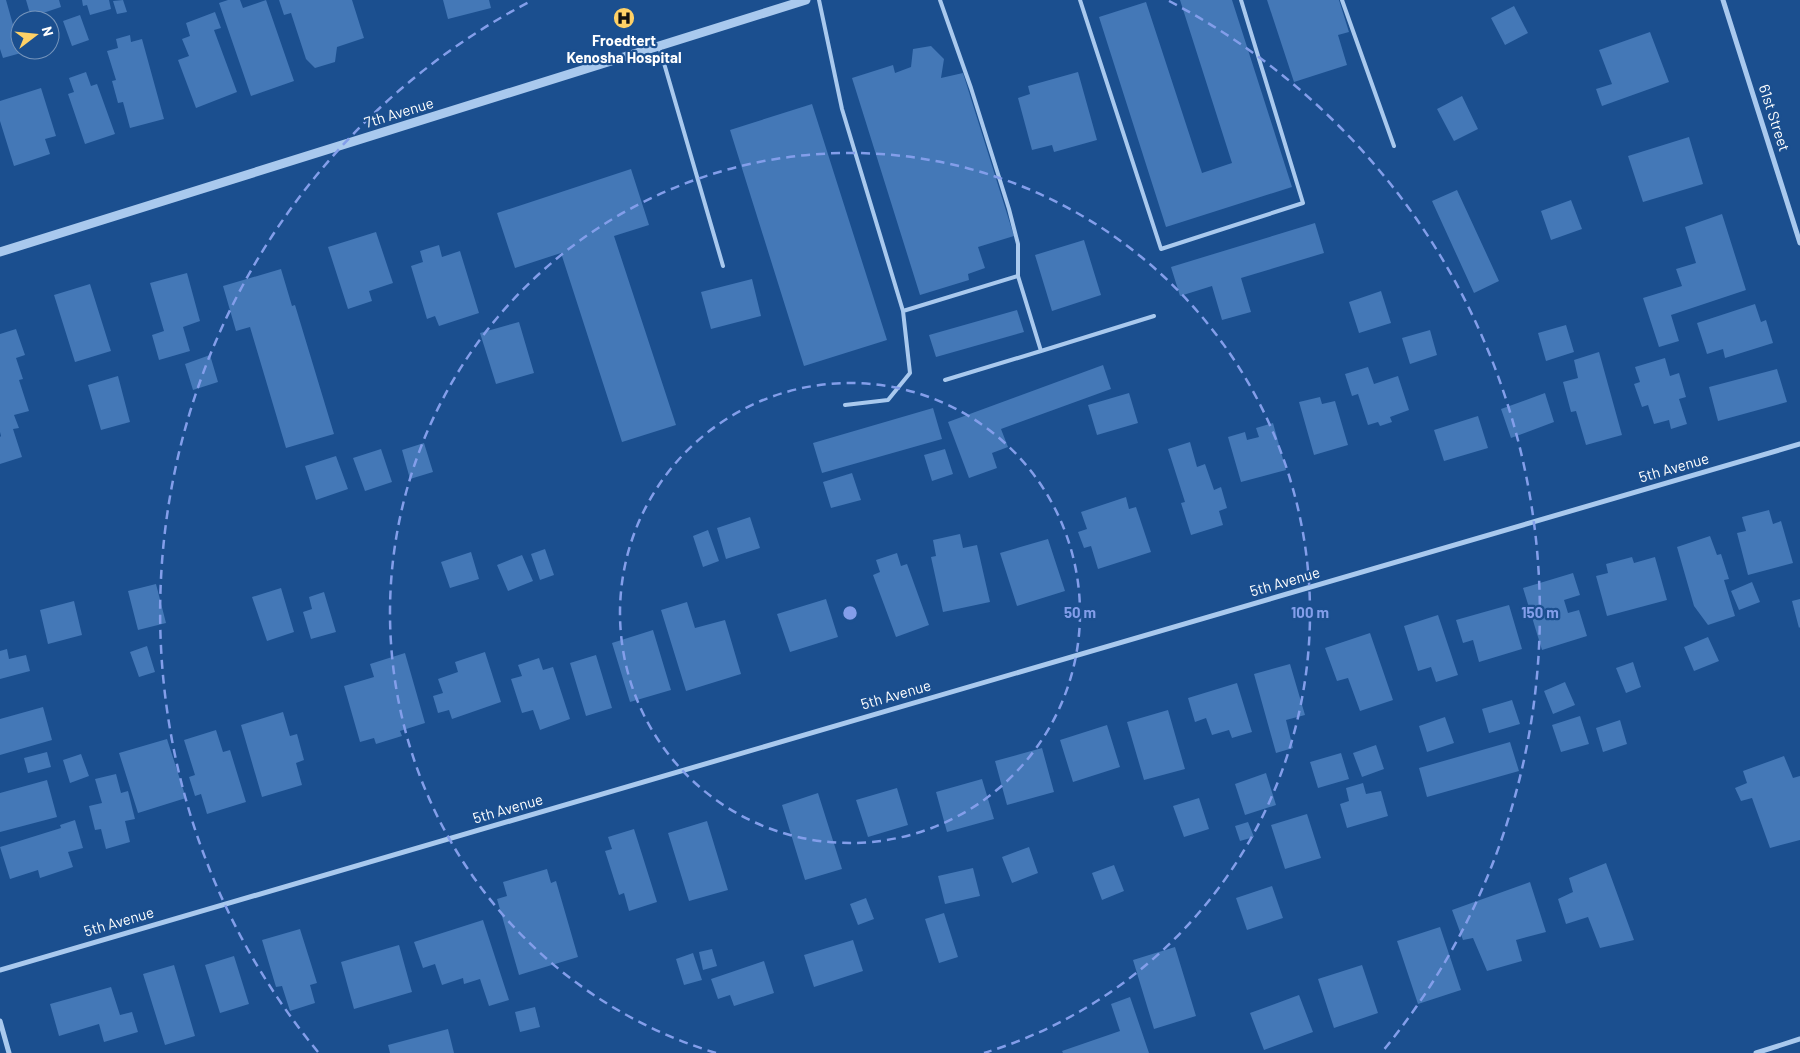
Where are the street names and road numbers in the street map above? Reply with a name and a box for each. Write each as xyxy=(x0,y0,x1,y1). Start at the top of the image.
street label: 61st Street xyxy=(1756,82,1794,153)
street label: 7th Avenue xyxy=(362,93,435,131)
street label: 5th Avenue xyxy=(1637,448,1711,486)
street label: 5th Avenue xyxy=(1248,562,1322,600)
street label: 5th Avenue xyxy=(859,675,933,713)
street label: 5th Avenue xyxy=(471,789,545,827)
street label: 5th Avenue xyxy=(82,902,156,940)

